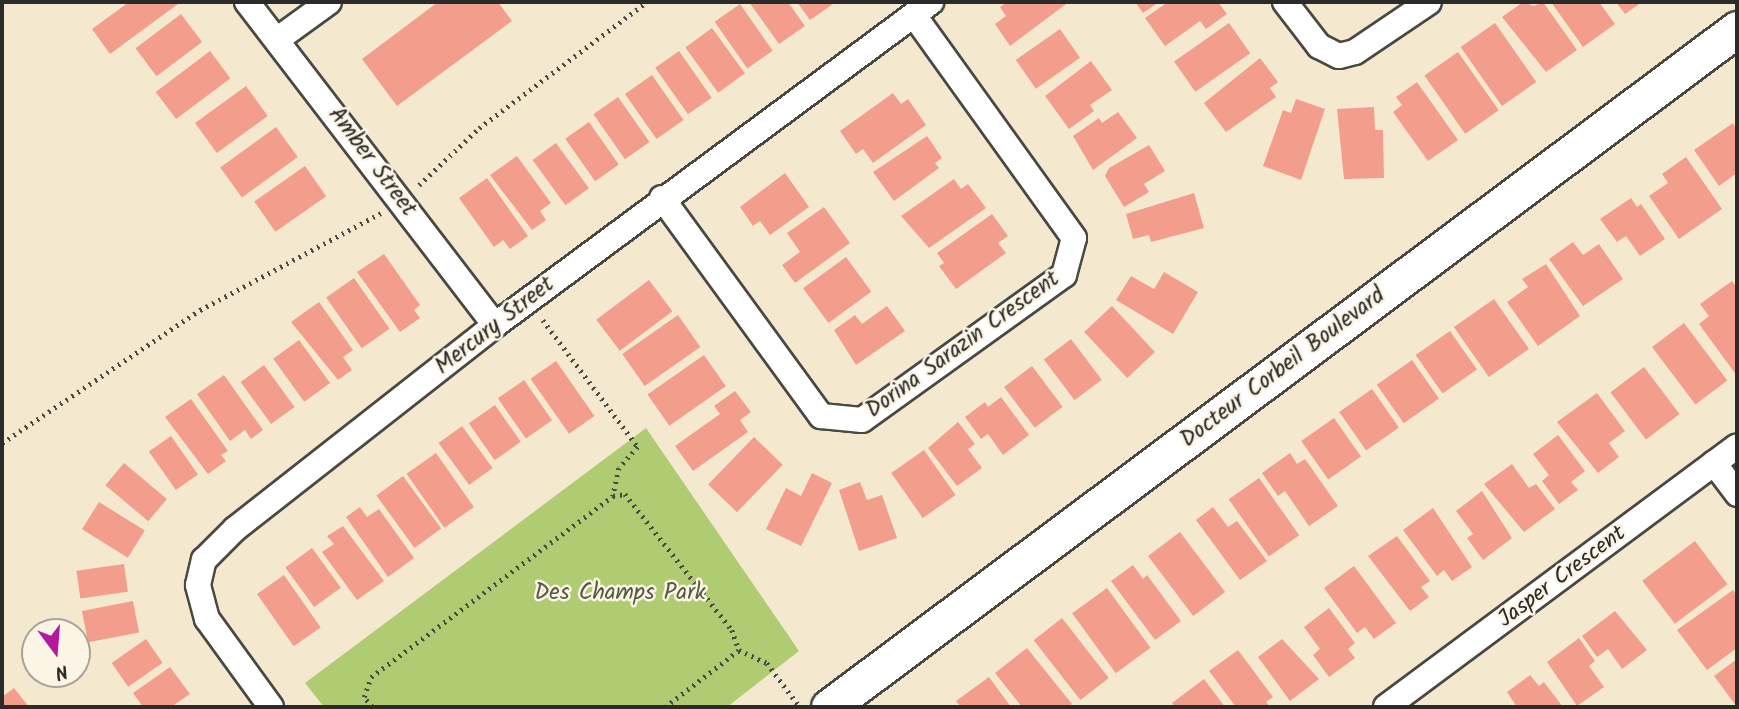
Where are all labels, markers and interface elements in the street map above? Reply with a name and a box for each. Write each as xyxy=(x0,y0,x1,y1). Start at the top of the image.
street label: Amber Street xyxy=(322,102,422,222)
street label: Dorina Sarazin Crescent xyxy=(861,266,1065,424)
street label: Mercury Street xyxy=(430,271,560,381)
street label: Docteur Corbeil Boulevard xyxy=(1175,282,1391,454)
street label: Jasper Crescent xyxy=(1493,520,1631,634)
park label: Des Champs Park xyxy=(534,579,706,607)
north arrow xyxy=(21,618,91,688)
text: N xyxy=(51,655,71,687)

